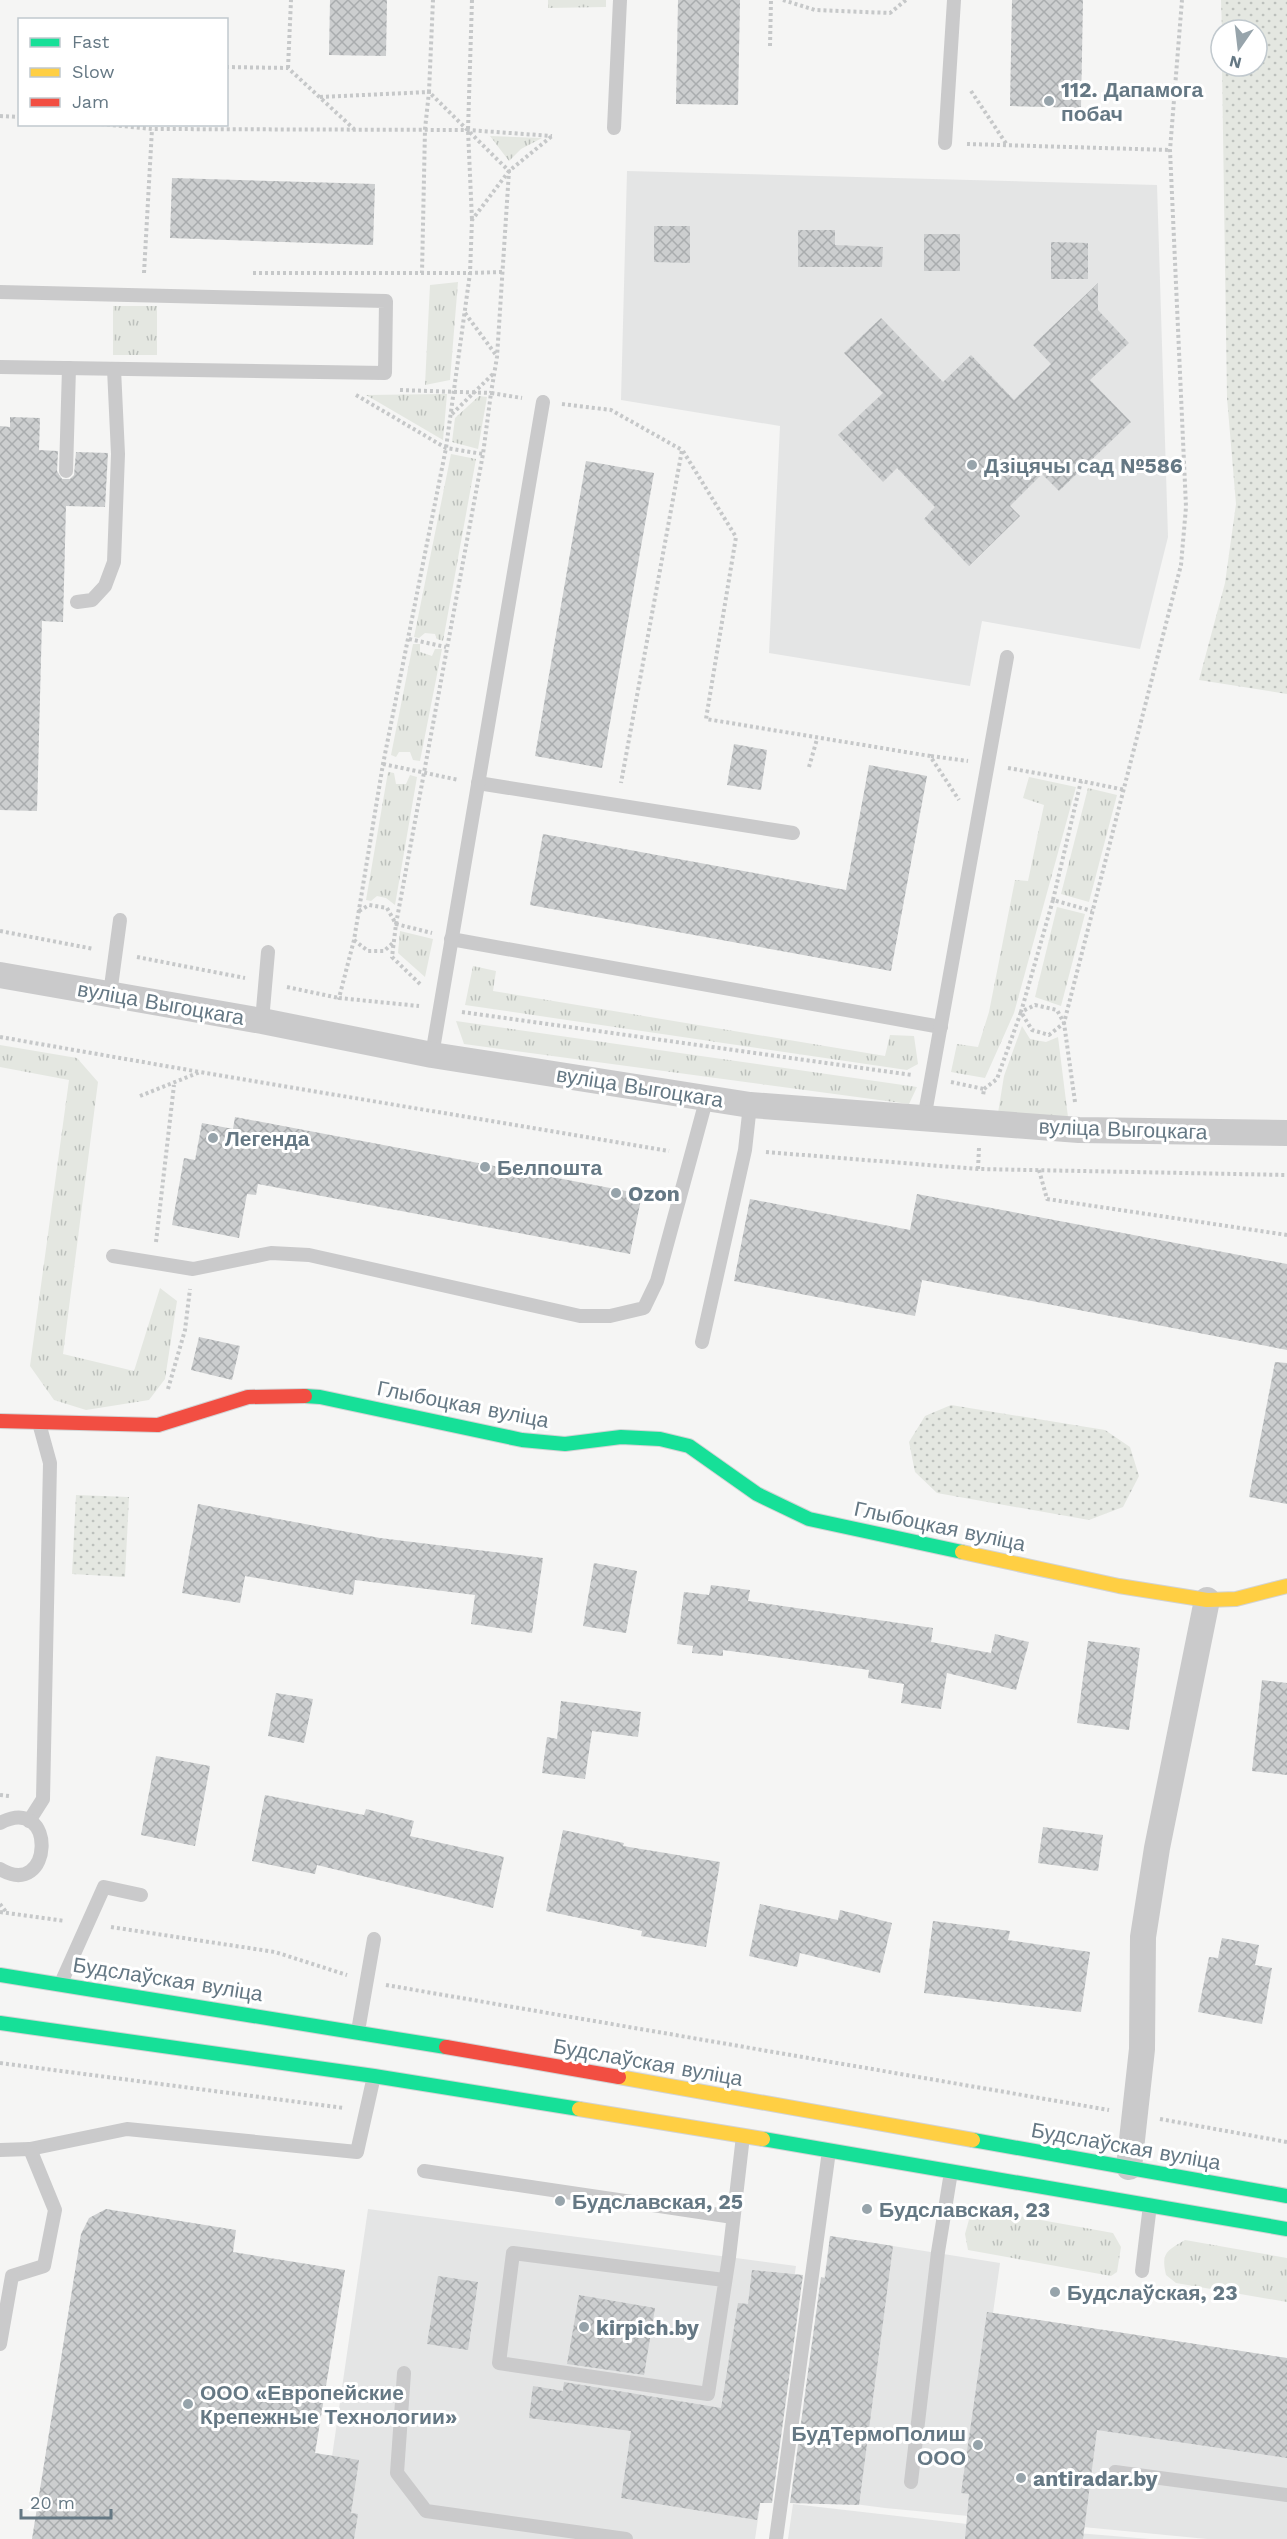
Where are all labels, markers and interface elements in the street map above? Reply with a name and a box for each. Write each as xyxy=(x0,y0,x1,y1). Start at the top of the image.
legend xyxy=(18,18,228,126)
north arrow xyxy=(1209,18,1269,78)
text: Fast xyxy=(72,31,110,52)
text: N xyxy=(1227,51,1244,73)
text: Slow xyxy=(72,61,115,82)
place label: 112. Дапамога побач xyxy=(1061,77,1204,126)
text: Jam xyxy=(72,91,109,112)
marker: 112. Дапамога побач xyxy=(1042,94,1056,108)
place label: Дзіцячы сад №586 xyxy=(984,453,1183,478)
marker: Дзіцячы сад №586 xyxy=(965,458,979,472)
street label: вуліца Выгоцкага xyxy=(76,976,247,1030)
street label: вуліца Выгоцкага xyxy=(555,1061,726,1113)
street label: вуліца Выгоцкага xyxy=(1038,1114,1208,1144)
place label: Легенда xyxy=(225,1126,310,1151)
marker: Легенда xyxy=(206,1131,220,1145)
place label: Белпошта xyxy=(497,1155,602,1180)
marker: Белпошта xyxy=(478,1160,492,1174)
place label: Ozon xyxy=(628,1181,680,1206)
marker: Ozon xyxy=(609,1186,623,1200)
street label: Глыбоцкая вуліца xyxy=(375,1375,551,1433)
street label: Глыбоцкая вуліца xyxy=(852,1496,1028,1556)
street label: Будслаўская вуліца xyxy=(71,1952,265,2006)
street label: Будслаўская вуліца xyxy=(551,2033,745,2091)
street label: Будслаўская вуліца xyxy=(1029,2117,1223,2175)
place label: Будславская, 25 xyxy=(572,2189,743,2214)
marker: Будславская, 25 xyxy=(553,2194,567,2208)
place label: Будславская, 23 xyxy=(879,2197,1050,2222)
marker: Будславская, 23 xyxy=(860,2202,874,2216)
place label: Будслаўская, 23 xyxy=(1067,2280,1238,2305)
marker: Будслаўская, 23 xyxy=(1048,2285,1062,2299)
place label: kirpich.by xyxy=(596,2315,699,2340)
marker: kirpich.by xyxy=(577,2320,591,2334)
place label: ООО «Европейские Крепежные Технологии» xyxy=(200,2380,457,2429)
marker: ООО «Европейские Крепежные Технологии» xyxy=(181,2397,195,2411)
place label: БудТермоПолиш ООО xyxy=(791,2421,966,2470)
marker: БудТермоПолиш ООО xyxy=(971,2438,985,2452)
place label: antiradar.by xyxy=(1033,2466,1158,2491)
marker: antiradar.by xyxy=(1014,2471,1028,2485)
scale bar xyxy=(21,2482,111,2520)
text: 20 m xyxy=(30,2492,75,2513)

